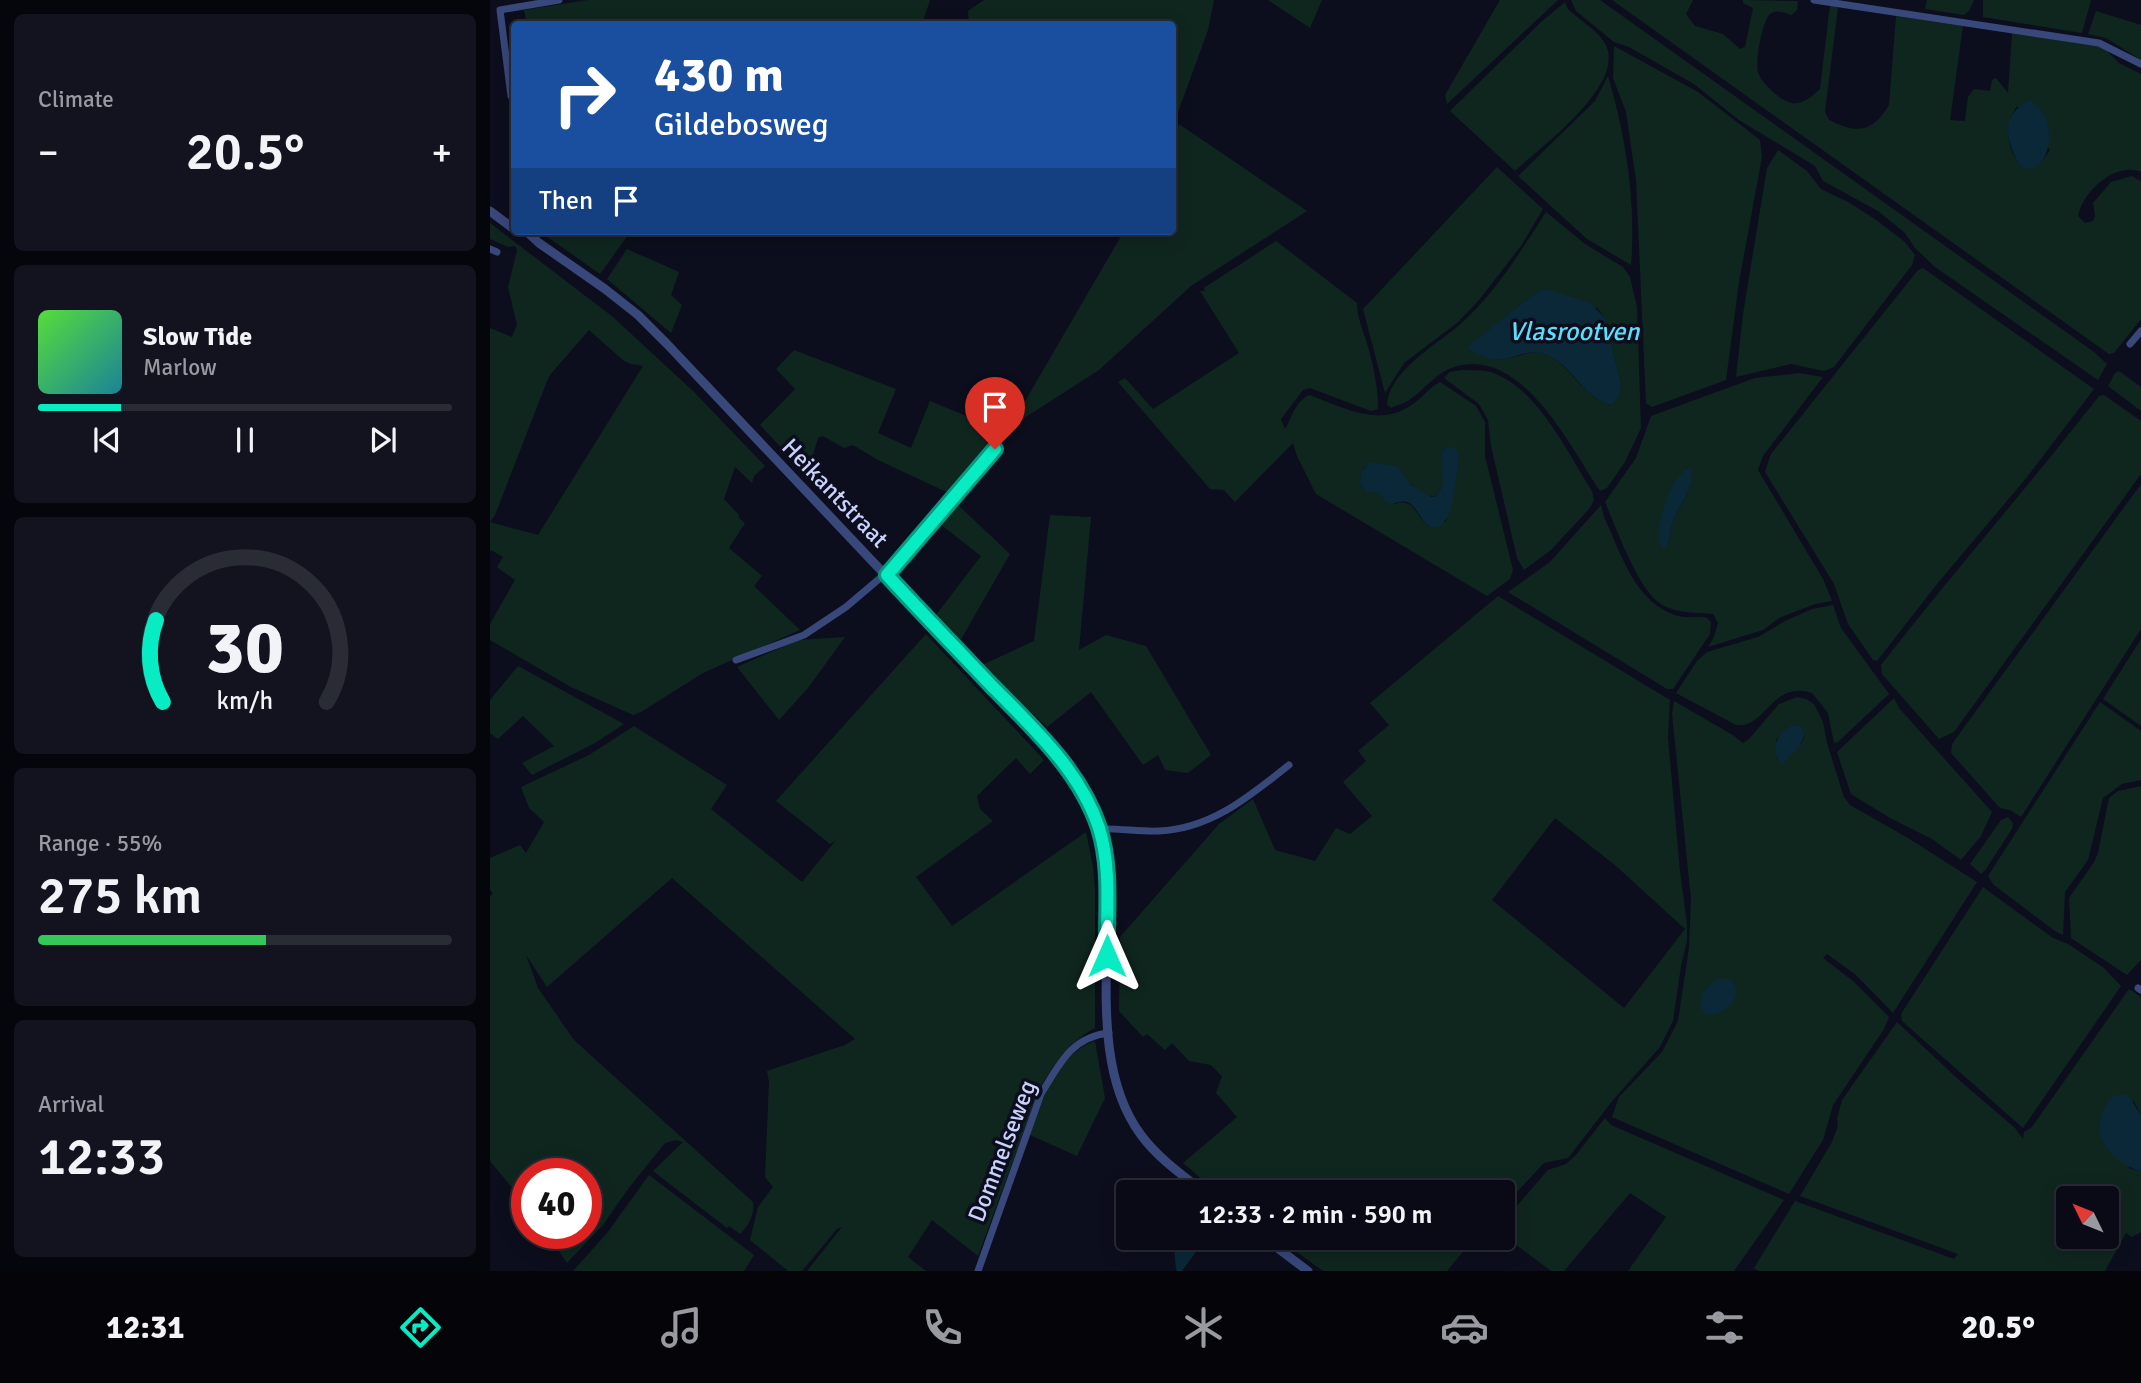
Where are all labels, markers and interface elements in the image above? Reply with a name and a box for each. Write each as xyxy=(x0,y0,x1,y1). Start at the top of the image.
text: 430 m xyxy=(654,45,784,105)
icon: right xyxy=(539,49,630,140)
text: Climate xyxy=(38,85,114,114)
text: Gildebosweg xyxy=(654,105,829,144)
text: 20.5° xyxy=(186,120,304,184)
text: − xyxy=(38,129,59,176)
text: + xyxy=(431,129,452,176)
icon: arrive xyxy=(607,182,645,220)
text: Then xyxy=(539,185,593,217)
water label: Vlasrootven xyxy=(1508,316,1640,348)
text: Slow Tide xyxy=(143,321,252,353)
text: Marlow xyxy=(143,353,217,382)
pin xyxy=(965,377,1025,449)
icon: arrive xyxy=(976,388,1014,426)
icon: previous xyxy=(88,421,126,459)
icon: pause xyxy=(226,421,264,459)
icon: next xyxy=(364,421,402,459)
street label: Heikantstraat xyxy=(775,432,895,554)
text: 30 xyxy=(206,604,284,693)
text: km/h xyxy=(217,684,273,715)
text: Range · 55% xyxy=(38,829,162,858)
text: 275 km xyxy=(38,864,202,928)
position arrow xyxy=(1070,919,1144,993)
street label: Dommelseweg xyxy=(961,1076,1043,1226)
text: Arrival xyxy=(38,1090,104,1119)
text: 12:33 xyxy=(38,1125,165,1189)
speed limit sign: 40 xyxy=(511,1158,602,1249)
north arrow xyxy=(2056,1186,2119,1250)
map controls xyxy=(2056,1186,2119,1249)
text: 12:33 · 2 min · 590 m xyxy=(1199,1199,1432,1231)
icon: directions xyxy=(396,1303,445,1352)
icon: music xyxy=(657,1303,706,1352)
icon: phone xyxy=(918,1303,967,1352)
icon: climate xyxy=(1179,1303,1228,1352)
icon: car xyxy=(1440,1303,1489,1352)
icon: filters xyxy=(1700,1303,1749,1352)
text: 12:31 xyxy=(106,1308,184,1347)
text: 20.5° xyxy=(1961,1308,2035,1347)

